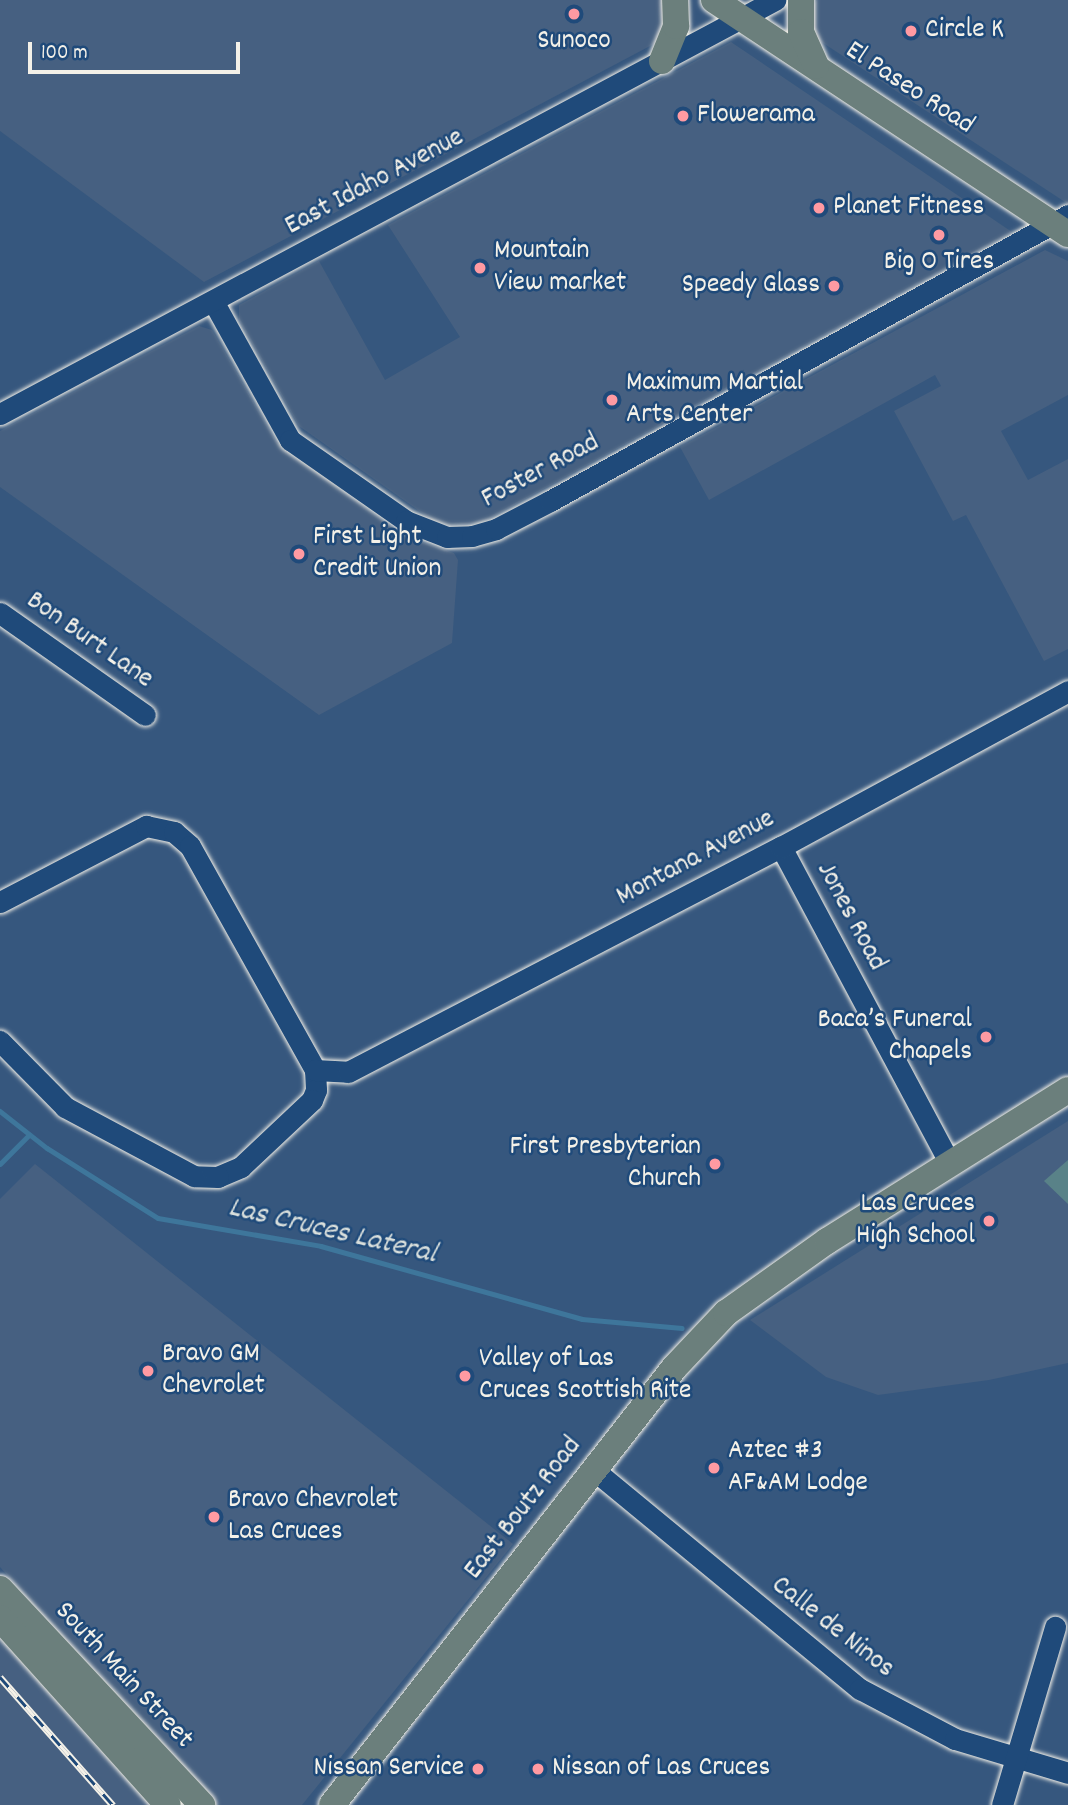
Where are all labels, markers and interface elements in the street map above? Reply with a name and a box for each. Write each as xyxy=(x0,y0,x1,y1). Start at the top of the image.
marker: Sunoco xyxy=(566,6,582,22)
place label: Circle K xyxy=(925,14,1004,48)
marker: Circle K xyxy=(903,23,919,39)
place label: Sunoco xyxy=(537,25,611,59)
scale bar xyxy=(32,28,243,72)
street label: El Paseo Road xyxy=(838,35,980,143)
text: 100 m xyxy=(41,39,88,69)
place label: Flowerama xyxy=(697,99,815,133)
marker: Flowerama xyxy=(675,108,691,124)
street label: East Idaho Avenue xyxy=(280,122,470,244)
place label: Planet Fitness xyxy=(833,191,984,225)
marker: Planet Fitness xyxy=(811,200,827,216)
marker: Big O Tires xyxy=(931,227,947,243)
place label: Mountain View market xyxy=(494,235,626,301)
place label: Big O Tires xyxy=(884,246,994,280)
marker: Mountain View market xyxy=(472,260,488,276)
place label: Speedy Glass xyxy=(682,269,820,303)
marker: Speedy Glass xyxy=(826,278,842,294)
place label: Maximum Martial Arts Center xyxy=(626,367,803,433)
marker: Maximum Martial Arts Center xyxy=(604,392,620,408)
street label: Foster Road xyxy=(476,427,606,517)
place label: First Light Credit Union xyxy=(313,521,441,587)
marker: First Light Credit Union xyxy=(291,546,307,562)
street label: Bon Burt Lane xyxy=(19,585,159,697)
street label: Montana Avenue xyxy=(611,803,781,915)
street label: Jones Road xyxy=(807,857,893,977)
place label: Baca’s Funeral Chapels xyxy=(817,1004,972,1070)
marker: Baca’s Funeral Chapels xyxy=(978,1029,994,1045)
place label: First Presbyterian Church xyxy=(510,1131,701,1197)
marker: First Presbyterian Church xyxy=(707,1156,723,1172)
place label: Las Cruces High School xyxy=(856,1188,975,1254)
water label: Las Cruces Lateral xyxy=(224,1192,440,1274)
marker: Las Cruces High School xyxy=(981,1213,997,1229)
place label: Bravo GM Chevrolet xyxy=(162,1338,265,1404)
place label: Valley of Las Cruces Scottish Rite xyxy=(479,1343,691,1409)
marker: Bravo GM Chevrolet xyxy=(140,1363,156,1379)
marker: Valley of Las Cruces Scottish Rite xyxy=(457,1368,473,1384)
street label: East Boutz Road xyxy=(458,1431,590,1587)
place label: Aztec #3 AF&AM Lodge xyxy=(728,1435,868,1501)
marker: Aztec #3 AF&AM Lodge xyxy=(706,1460,722,1476)
place label: Bravo Chevrolet Las Cruces xyxy=(228,1484,398,1550)
marker: Bravo Chevrolet Las Cruces xyxy=(206,1509,222,1525)
street label: Calle de Ninos xyxy=(764,1570,900,1686)
street label: South Main Street xyxy=(46,1596,200,1756)
place label: Nissan Service xyxy=(314,1752,464,1786)
place label: Nissan of Las Cruces xyxy=(552,1752,770,1786)
marker: Nissan Service xyxy=(470,1761,486,1777)
marker: Nissan of Las Cruces xyxy=(530,1761,546,1777)

